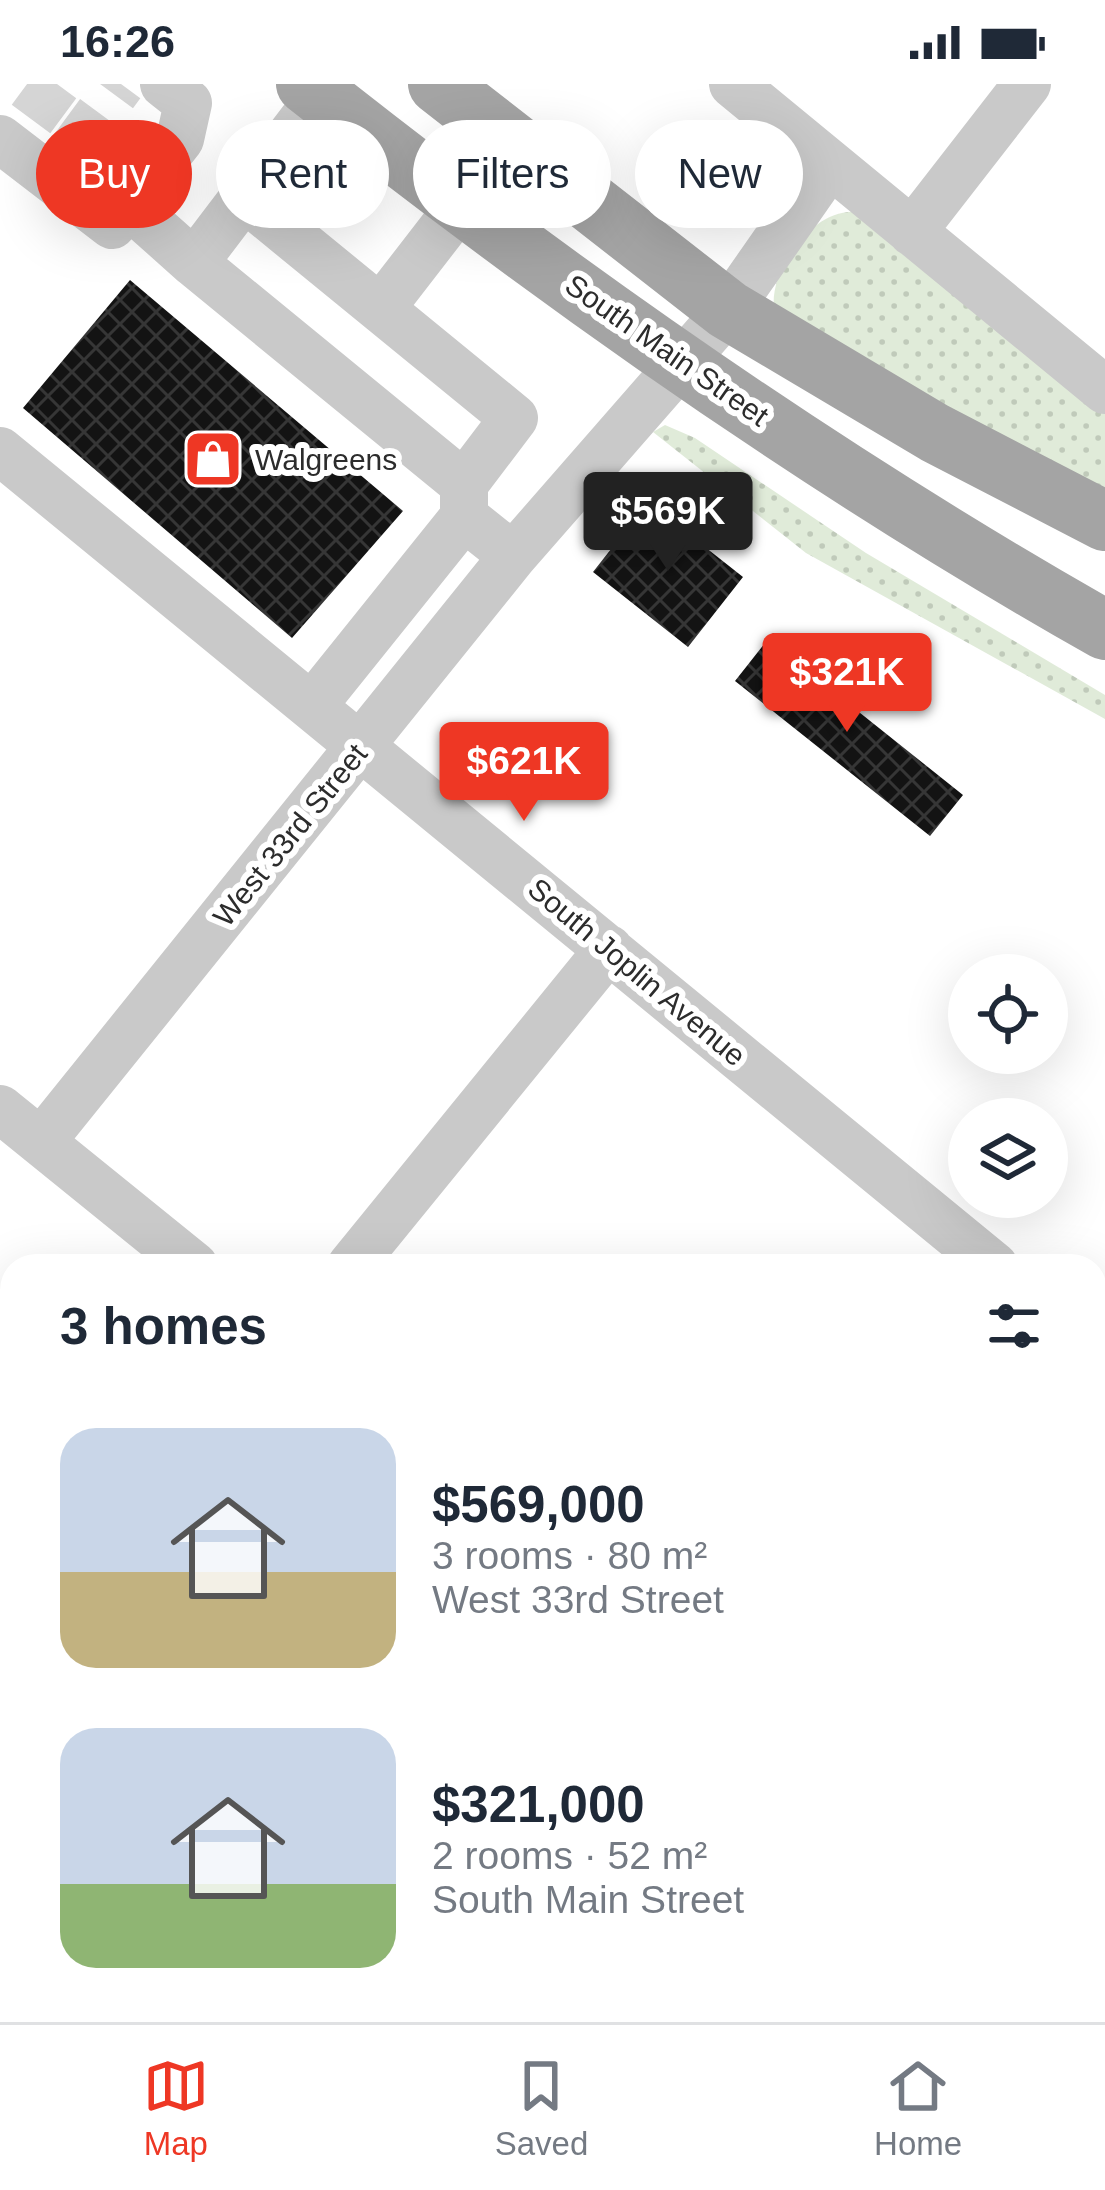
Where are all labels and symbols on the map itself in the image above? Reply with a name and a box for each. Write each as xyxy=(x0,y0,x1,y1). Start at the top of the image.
street label: South Main Street xyxy=(559,268,775,433)
shop icon: Walgreens xyxy=(182,428,244,490)
place label: Walgreens xyxy=(255,443,397,476)
pin: $569K xyxy=(584,472,752,574)
pin: $321K xyxy=(763,633,931,735)
pin: $621K xyxy=(440,722,608,824)
street label: West 33rd Street xyxy=(207,737,374,933)
street label: South Joplin Avenue xyxy=(522,872,752,1072)

